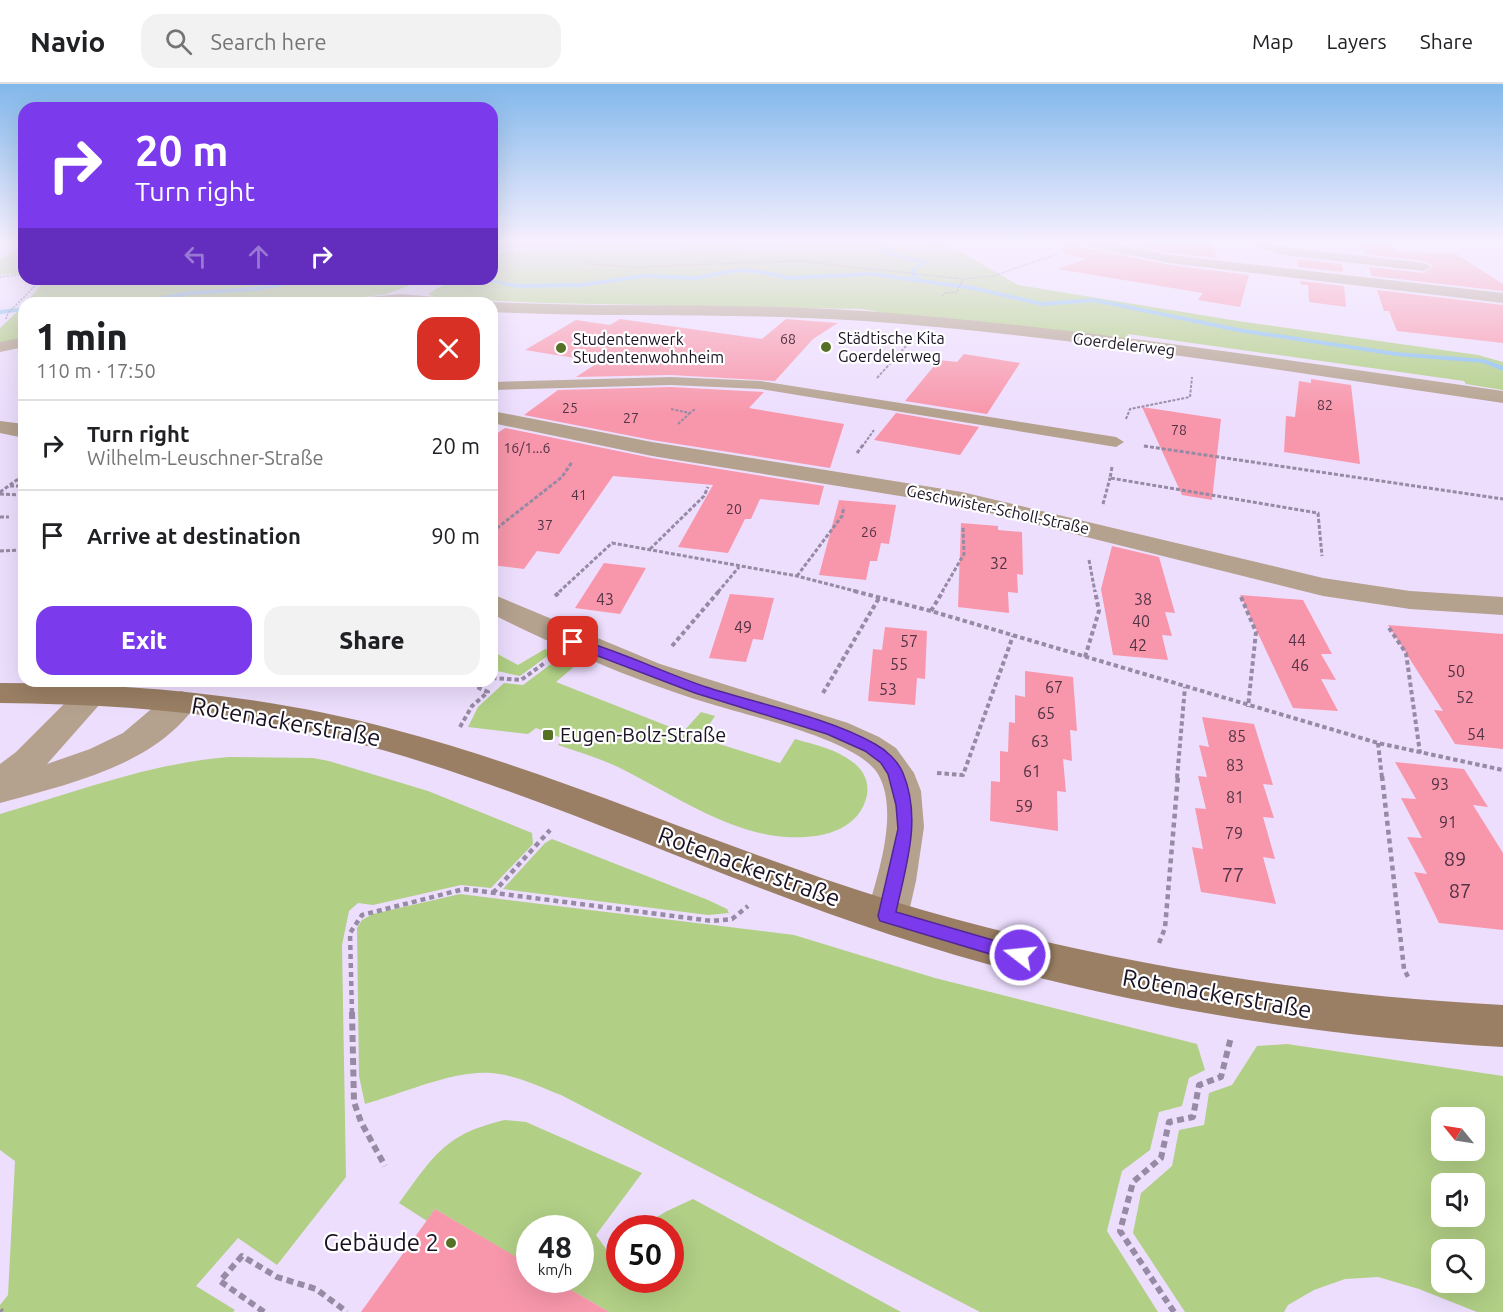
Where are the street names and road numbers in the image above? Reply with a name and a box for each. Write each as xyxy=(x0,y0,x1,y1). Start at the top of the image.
street label: Goerdelerweg xyxy=(1072,329,1176,359)
street label: Geschwister-Scholl-Straße xyxy=(905,481,1091,537)
street label: Rotenackerstraße xyxy=(189,692,383,751)
street label: Rotenackerstraße xyxy=(654,821,844,912)
street label: Rotenackerstraße xyxy=(1120,964,1314,1023)

